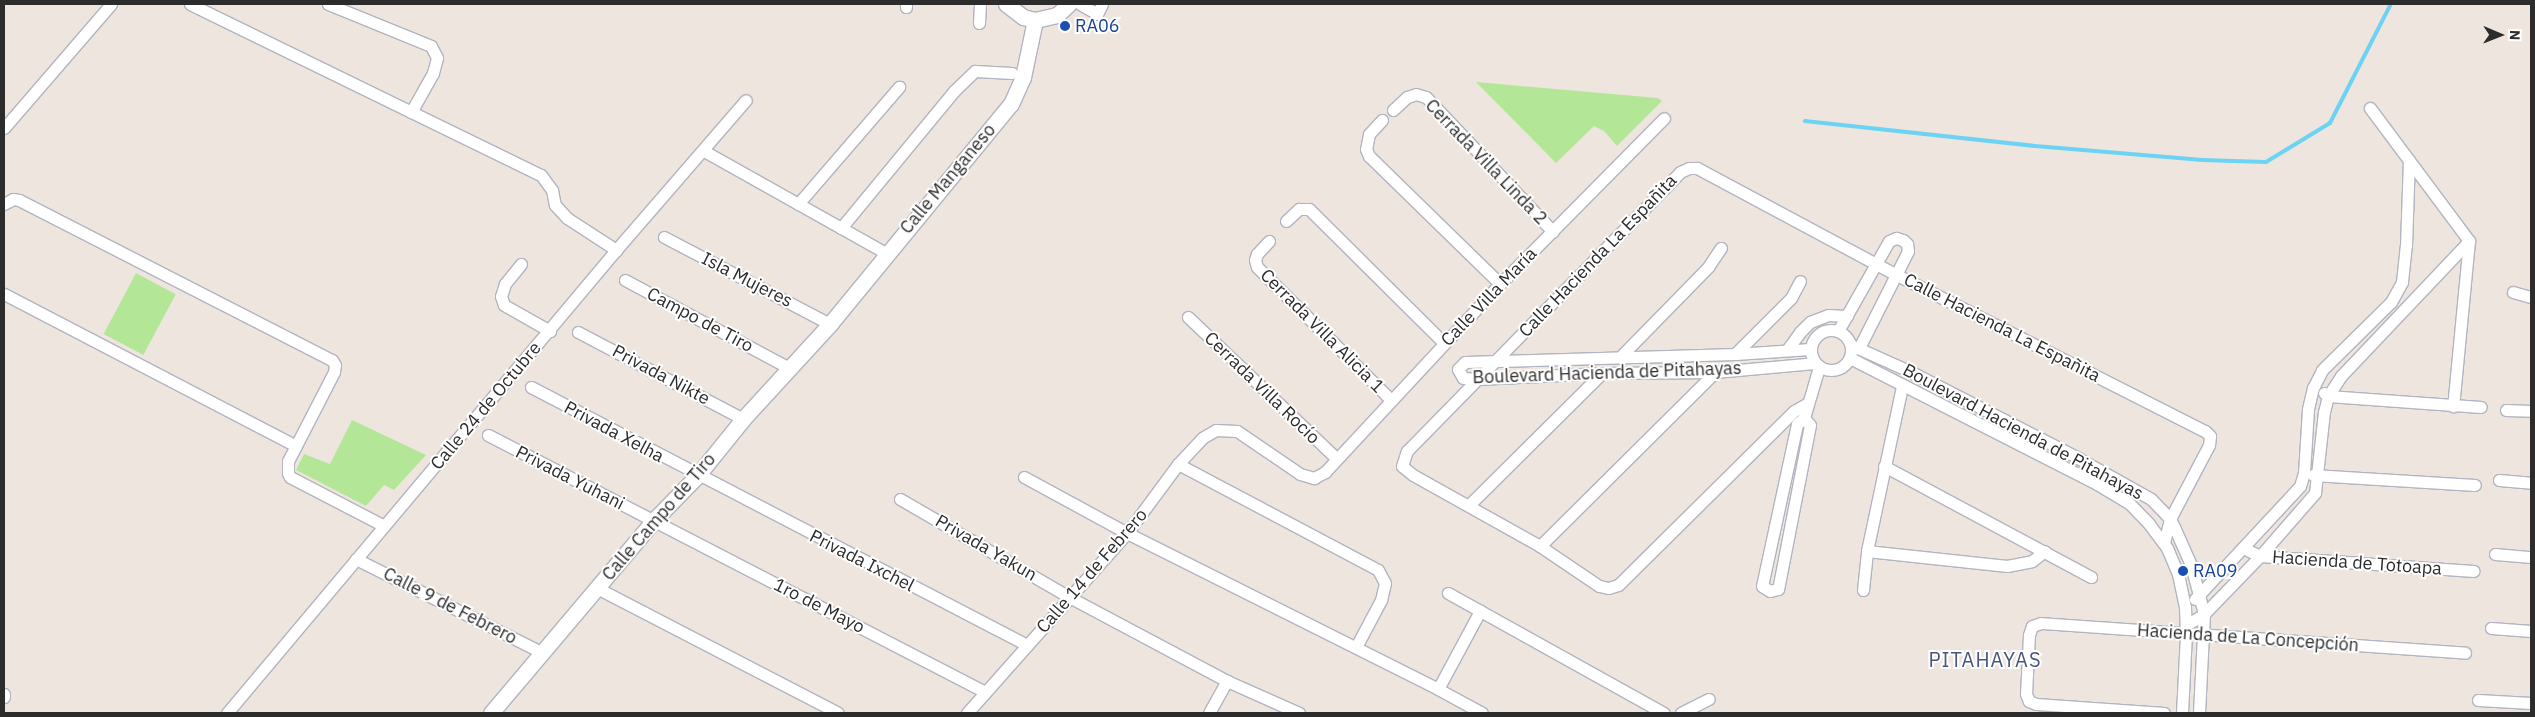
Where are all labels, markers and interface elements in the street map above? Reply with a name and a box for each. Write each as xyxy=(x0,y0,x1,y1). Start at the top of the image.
north arrow xyxy=(2475,10,2525,60)
place label: RA06 xyxy=(1075,15,1120,37)
marker: RA06 xyxy=(1059,20,1071,32)
text: N xyxy=(2506,30,2524,40)
street label: Cerrada Villa Linda 2 xyxy=(1421,95,1551,229)
street label: Calle Manganeso xyxy=(896,120,1000,238)
street label: Calle Hacienda La Españita xyxy=(1515,170,1681,342)
street label: Calle Villa María xyxy=(1437,243,1541,351)
street label: Isla Mujeres xyxy=(698,248,796,312)
street label: Cerrada Villa Alicia 1 xyxy=(1256,265,1388,397)
street label: Calle Hacienda La Españita xyxy=(1900,269,2104,387)
street label: Campo de Tiro xyxy=(643,283,757,357)
street label: Cerrada Villa Rocío xyxy=(1200,327,1324,449)
street label: Calle 24 de Octubre xyxy=(426,338,546,474)
street label: Privada Nikte xyxy=(609,340,713,410)
street label: Boulevard Hacienda de Pitahayas xyxy=(1472,358,1742,388)
street label: Boulevard Hacienda de Pitahayas xyxy=(1899,359,2147,505)
street label: Privada Xelha xyxy=(560,397,668,467)
street label: Privada Yuhani xyxy=(512,441,628,515)
street label: Calle Campo de Tiro xyxy=(598,449,720,585)
street label: Calle 14 de Febrero xyxy=(1032,504,1152,638)
street label: Privada Yakun xyxy=(931,510,1041,586)
street label: Privada Ixchel xyxy=(806,525,918,597)
street label: Hacienda de Totoapa xyxy=(2271,546,2443,580)
place label: RA09 xyxy=(2193,560,2238,582)
street label: Calle 9 de Febrero xyxy=(380,563,520,649)
marker: RA09 xyxy=(2177,565,2189,577)
street label: 1ro de Mayo xyxy=(770,574,868,638)
street label: Hacienda de La Concepción xyxy=(2136,619,2360,657)
district label: PITAHAYAS xyxy=(1927,647,2043,671)

